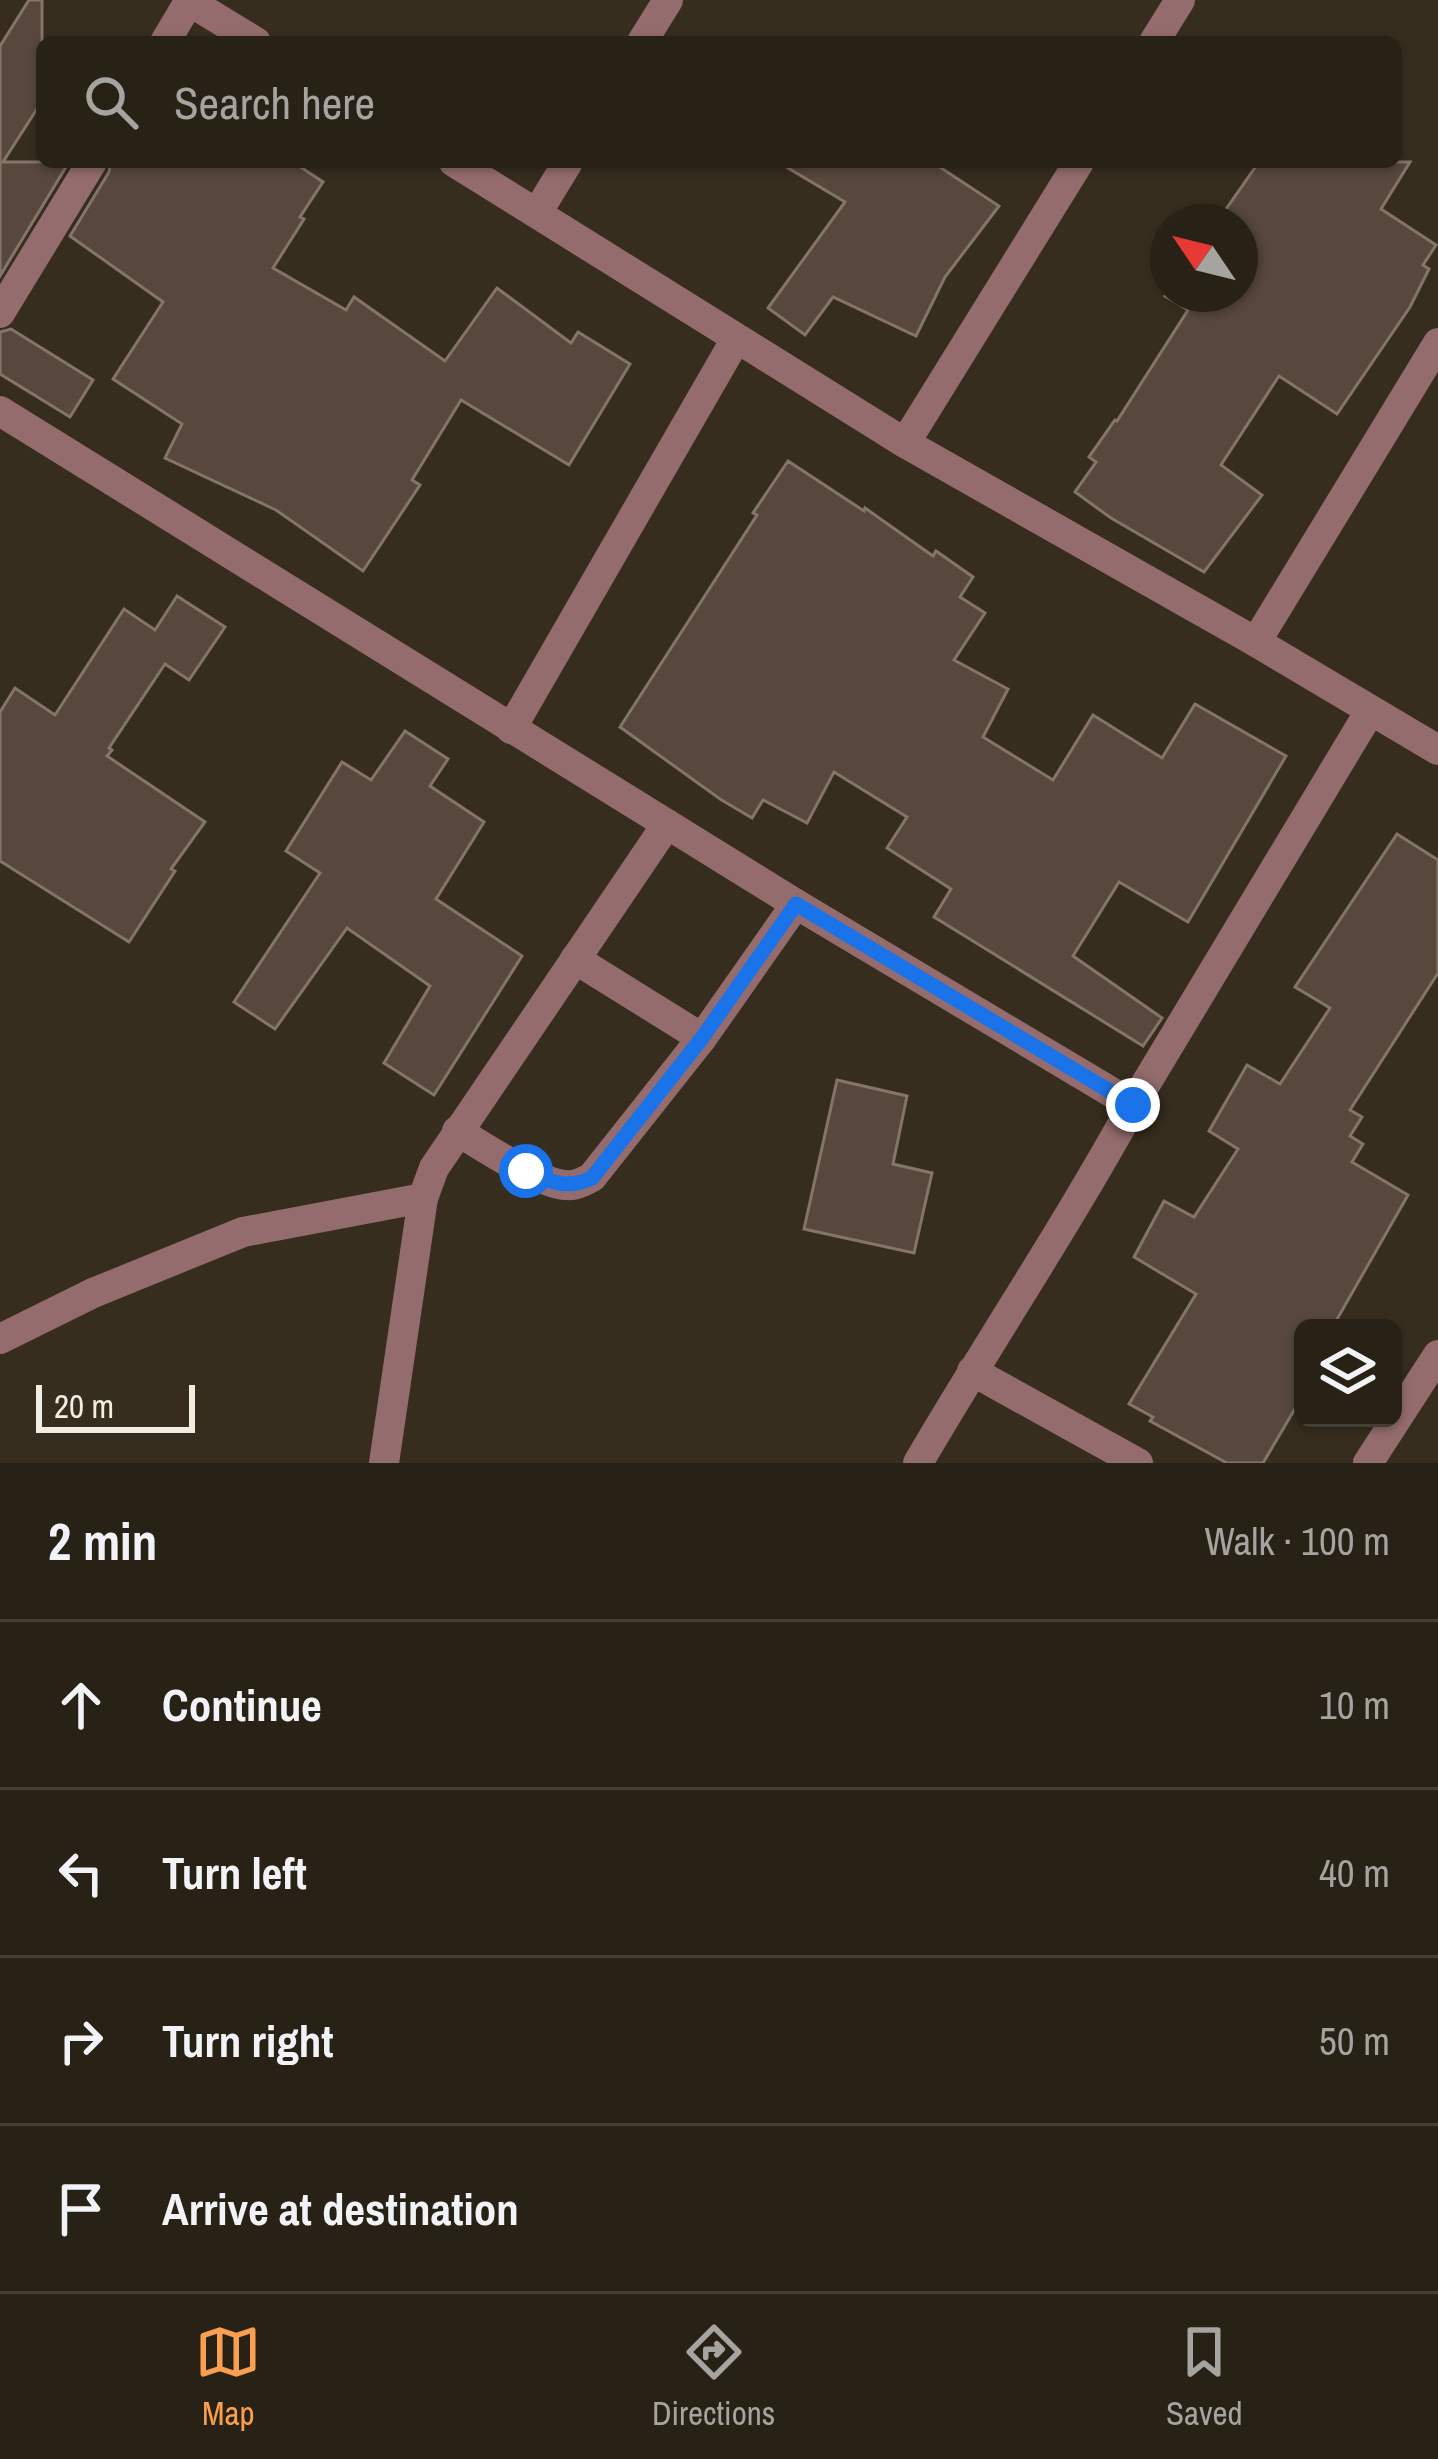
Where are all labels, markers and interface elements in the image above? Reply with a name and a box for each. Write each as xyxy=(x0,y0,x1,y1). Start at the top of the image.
search box xyxy=(36,36,1402,168)
icon: search xyxy=(78,69,144,135)
text: Search here xyxy=(174,72,375,133)
north arrow xyxy=(1150,204,1258,312)
route end xyxy=(1106,1078,1160,1132)
route start xyxy=(499,1144,553,1198)
map controls xyxy=(1294,1319,1402,1427)
button: layers xyxy=(1294,1319,1402,1427)
scale bar xyxy=(36,1379,195,1432)
text: 20 m xyxy=(54,1384,114,1428)
text: 2 min xyxy=(48,1507,157,1576)
text: Walk · 100 m xyxy=(1205,1515,1390,1567)
icon: ahead xyxy=(48,1672,114,1738)
text: Continue xyxy=(162,1674,322,1735)
text: 10 m xyxy=(1319,1679,1390,1731)
icon: left xyxy=(48,1840,114,1906)
text: Turn left xyxy=(162,1842,307,1903)
text: 40 m xyxy=(1319,1847,1390,1899)
icon: right xyxy=(48,2008,114,2074)
text: Turn right xyxy=(162,2010,334,2071)
text: 50 m xyxy=(1319,2015,1390,2067)
icon: arrive xyxy=(48,2176,114,2242)
text: Arrive at destination xyxy=(162,2178,519,2239)
tab: Map xyxy=(195,2319,261,2435)
tab: Directions xyxy=(652,2319,775,2435)
tab: Saved xyxy=(1166,2319,1243,2435)

